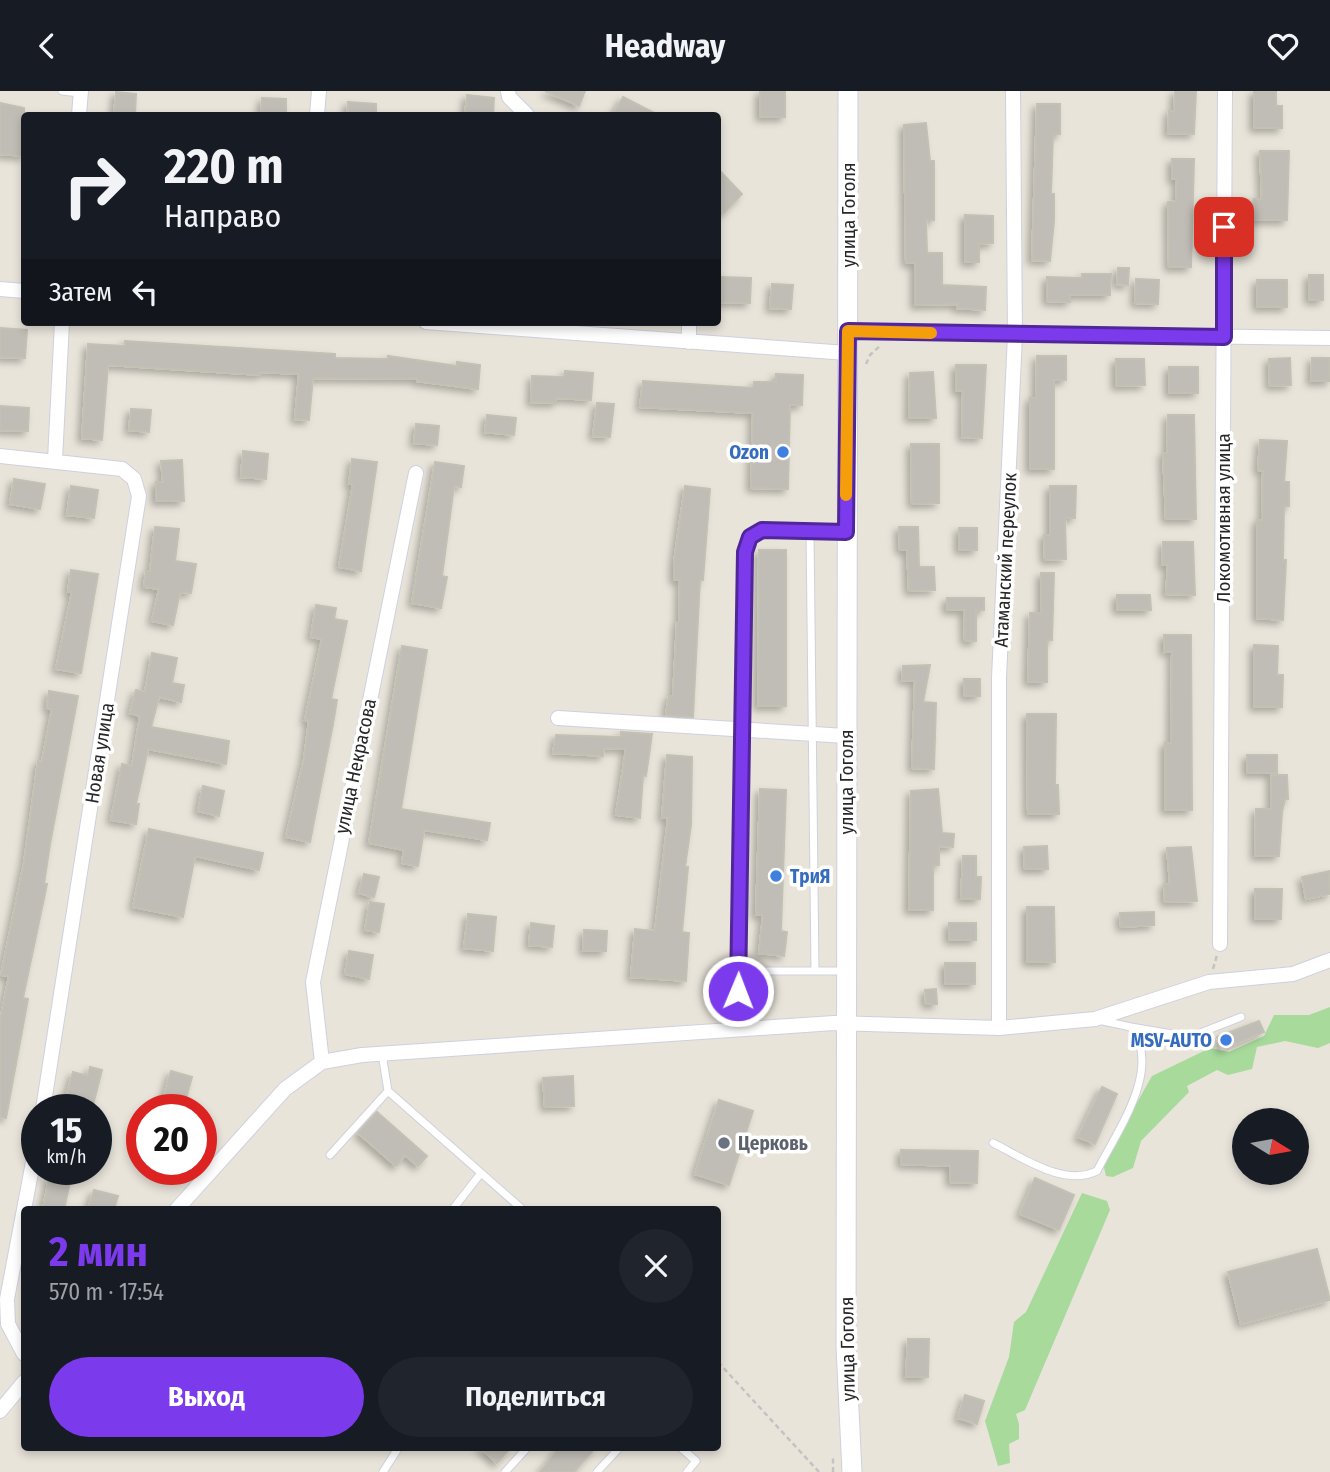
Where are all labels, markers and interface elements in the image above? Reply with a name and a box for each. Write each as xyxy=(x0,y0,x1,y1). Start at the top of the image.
icon: back xyxy=(28,27,66,65)
text: Headway xyxy=(605,27,725,65)
icon: heart xyxy=(1264,27,1302,65)
text: 220 m xyxy=(164,137,284,196)
icon: right xyxy=(49,140,140,231)
street label: улица Гоголя xyxy=(837,163,860,267)
text: Направо xyxy=(164,197,281,235)
pin xyxy=(1194,197,1254,257)
icon: arrive xyxy=(1205,208,1243,246)
icon: left xyxy=(126,273,164,311)
text: Затем xyxy=(49,277,112,308)
street label: Локомотивная улица xyxy=(1212,433,1235,603)
place label: Ozon xyxy=(729,441,769,464)
marker: Ozon xyxy=(775,444,791,460)
street label: Атаманский переулок xyxy=(989,472,1022,648)
street label: улица Некрасова xyxy=(330,696,381,836)
street label: Новая улица xyxy=(80,701,119,805)
street label: улица Гоголя xyxy=(835,730,858,834)
place label: ТриЯ xyxy=(790,865,830,888)
marker: ТриЯ xyxy=(768,868,784,884)
position arrow xyxy=(701,954,775,1028)
place label: MSV-AUTO xyxy=(1131,1029,1212,1052)
marker: MSV-AUTO xyxy=(1218,1032,1234,1048)
speed limit sign: 20 xyxy=(126,1094,217,1185)
north arrow xyxy=(1232,1108,1309,1185)
map controls xyxy=(1232,1108,1309,1185)
text: 15 xyxy=(50,1109,82,1151)
place label: Церковь xyxy=(738,1132,808,1155)
marker: Церковь xyxy=(716,1135,732,1151)
text: km/h xyxy=(46,1146,87,1168)
text: 2 мин xyxy=(49,1227,148,1277)
button: close xyxy=(619,1229,693,1303)
text: 570 m · 17:54 xyxy=(49,1278,164,1306)
street label: улица Гоголя xyxy=(835,1296,860,1402)
button: Выход xyxy=(49,1357,364,1437)
button: Поделиться xyxy=(378,1357,693,1437)

